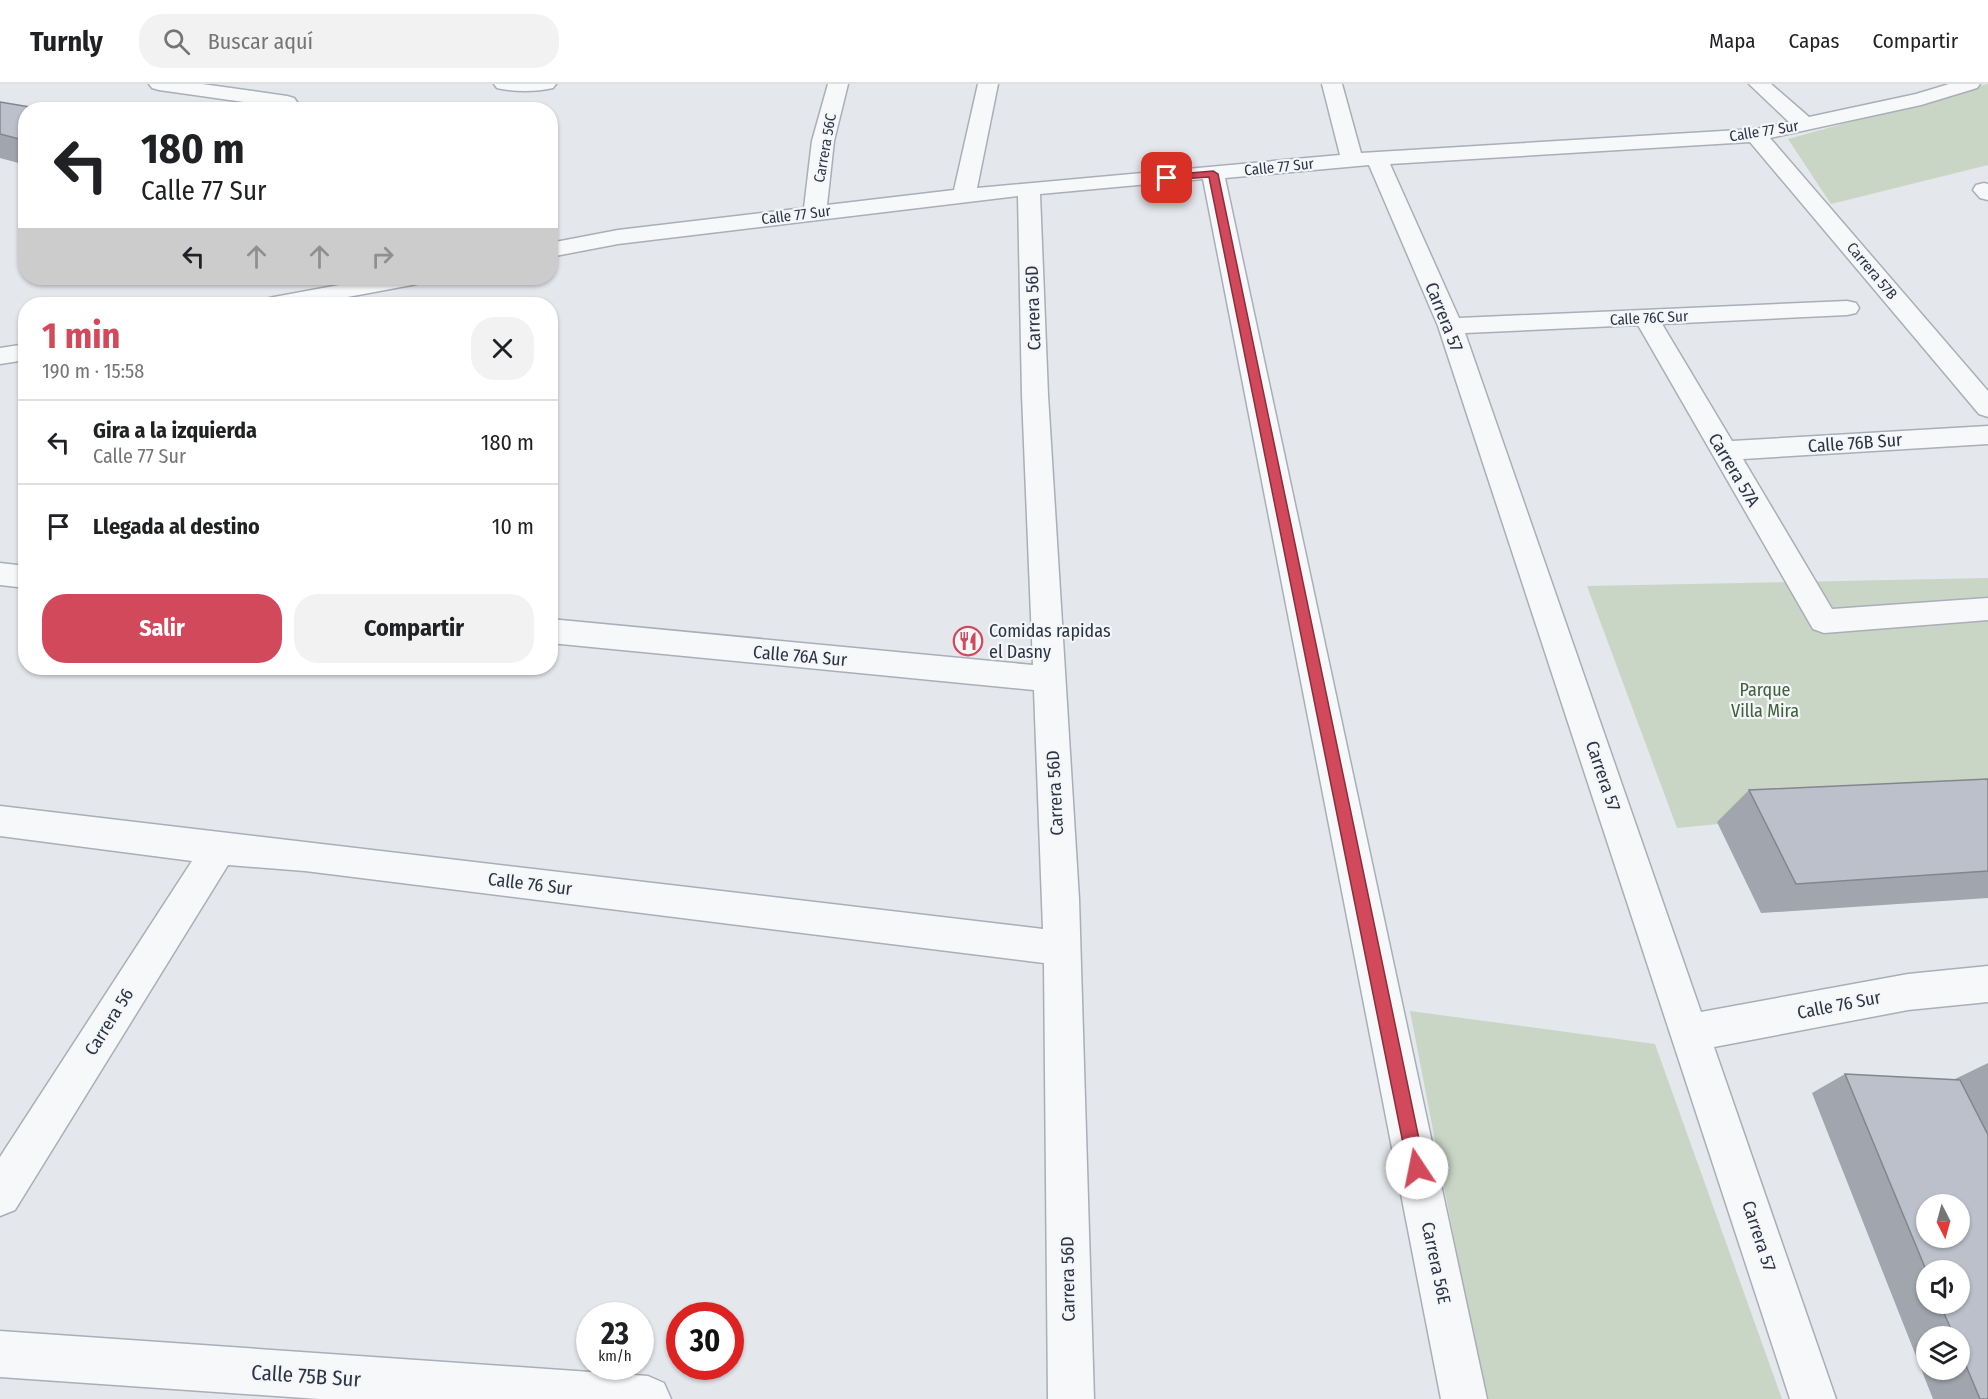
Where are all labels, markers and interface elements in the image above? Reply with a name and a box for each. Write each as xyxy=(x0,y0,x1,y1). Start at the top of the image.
search box xyxy=(139,14,559,68)
text: Turnly xyxy=(30,25,103,58)
icon: search xyxy=(160,25,193,58)
text: Buscar aquí xyxy=(208,28,313,55)
text: Mapa xyxy=(1709,28,1756,54)
text: Capas xyxy=(1789,28,1839,54)
text: Compartir xyxy=(1872,28,1958,54)
street label: Carrera 56C xyxy=(810,112,840,184)
street label: Calle 77 Sur xyxy=(1728,117,1801,145)
text: 180 m xyxy=(141,124,245,174)
icon: left xyxy=(42,126,120,204)
pin xyxy=(1141,152,1192,203)
street label: Calle 77 Sur xyxy=(1243,154,1315,180)
icon: arrive xyxy=(1150,161,1183,194)
text: Calle 77 Sur xyxy=(141,175,266,207)
street label: Calle 77 Sur xyxy=(760,202,832,228)
street label: Carrera 57B xyxy=(1843,239,1901,303)
icon: left xyxy=(177,240,210,273)
icon: ahead xyxy=(240,240,273,273)
icon: ahead xyxy=(303,240,336,273)
icon: right xyxy=(366,240,399,273)
street label: Carrera 56D xyxy=(1021,265,1045,351)
street label: Carrera 57 xyxy=(1420,279,1468,355)
street label: Calle 76C Sur xyxy=(1609,307,1689,329)
text: 1 min xyxy=(42,314,120,358)
button: close xyxy=(471,317,534,380)
text: 190 m · 15:58 xyxy=(42,359,144,383)
text: Gira a la izquierda xyxy=(93,417,257,444)
icon: left xyxy=(42,426,75,459)
text: 180 m xyxy=(481,429,534,456)
street label: Carrera 57A xyxy=(1704,429,1765,511)
street label: Calle 76B Sur xyxy=(1807,429,1904,457)
text: Calle 77 Sur xyxy=(93,444,186,468)
icon: arrive xyxy=(42,510,75,543)
text: Llegada al destino xyxy=(93,513,260,540)
text: 10 m xyxy=(492,513,534,540)
button: Salir xyxy=(42,594,282,663)
button: Compartir xyxy=(294,594,534,663)
place label: Comidas rapidas el Dasny xyxy=(989,620,1111,663)
restaurant icon: Comidas rapidas el Dasny xyxy=(952,625,984,657)
street label: Calle 76A Sur xyxy=(752,641,849,671)
park label: Parque Villa Mira xyxy=(1731,679,1799,722)
street label: Carrera 57 xyxy=(1581,738,1625,814)
street label: Carrera 56D xyxy=(1042,750,1068,836)
street label: Calle 76 Sur xyxy=(487,868,574,900)
street label: Carrera 56 xyxy=(80,984,138,1060)
street label: Calle 76 Sur xyxy=(1795,986,1883,1024)
position arrow xyxy=(1385,1136,1449,1200)
north arrow xyxy=(1916,1194,1970,1248)
map controls xyxy=(1916,1194,1970,1380)
street label: Carrera 57 xyxy=(1737,1198,1781,1274)
street label: Carrera 56E xyxy=(1417,1220,1455,1306)
street label: Carrera 56D xyxy=(1056,1236,1080,1322)
button: sound xyxy=(1916,1260,1970,1314)
speed limit sign: 30 xyxy=(666,1302,744,1380)
text: 23 xyxy=(601,1316,629,1352)
button: layers xyxy=(1916,1326,1970,1380)
text: km/h xyxy=(598,1347,632,1365)
street label: Calle 75B Sur xyxy=(250,1359,362,1393)

